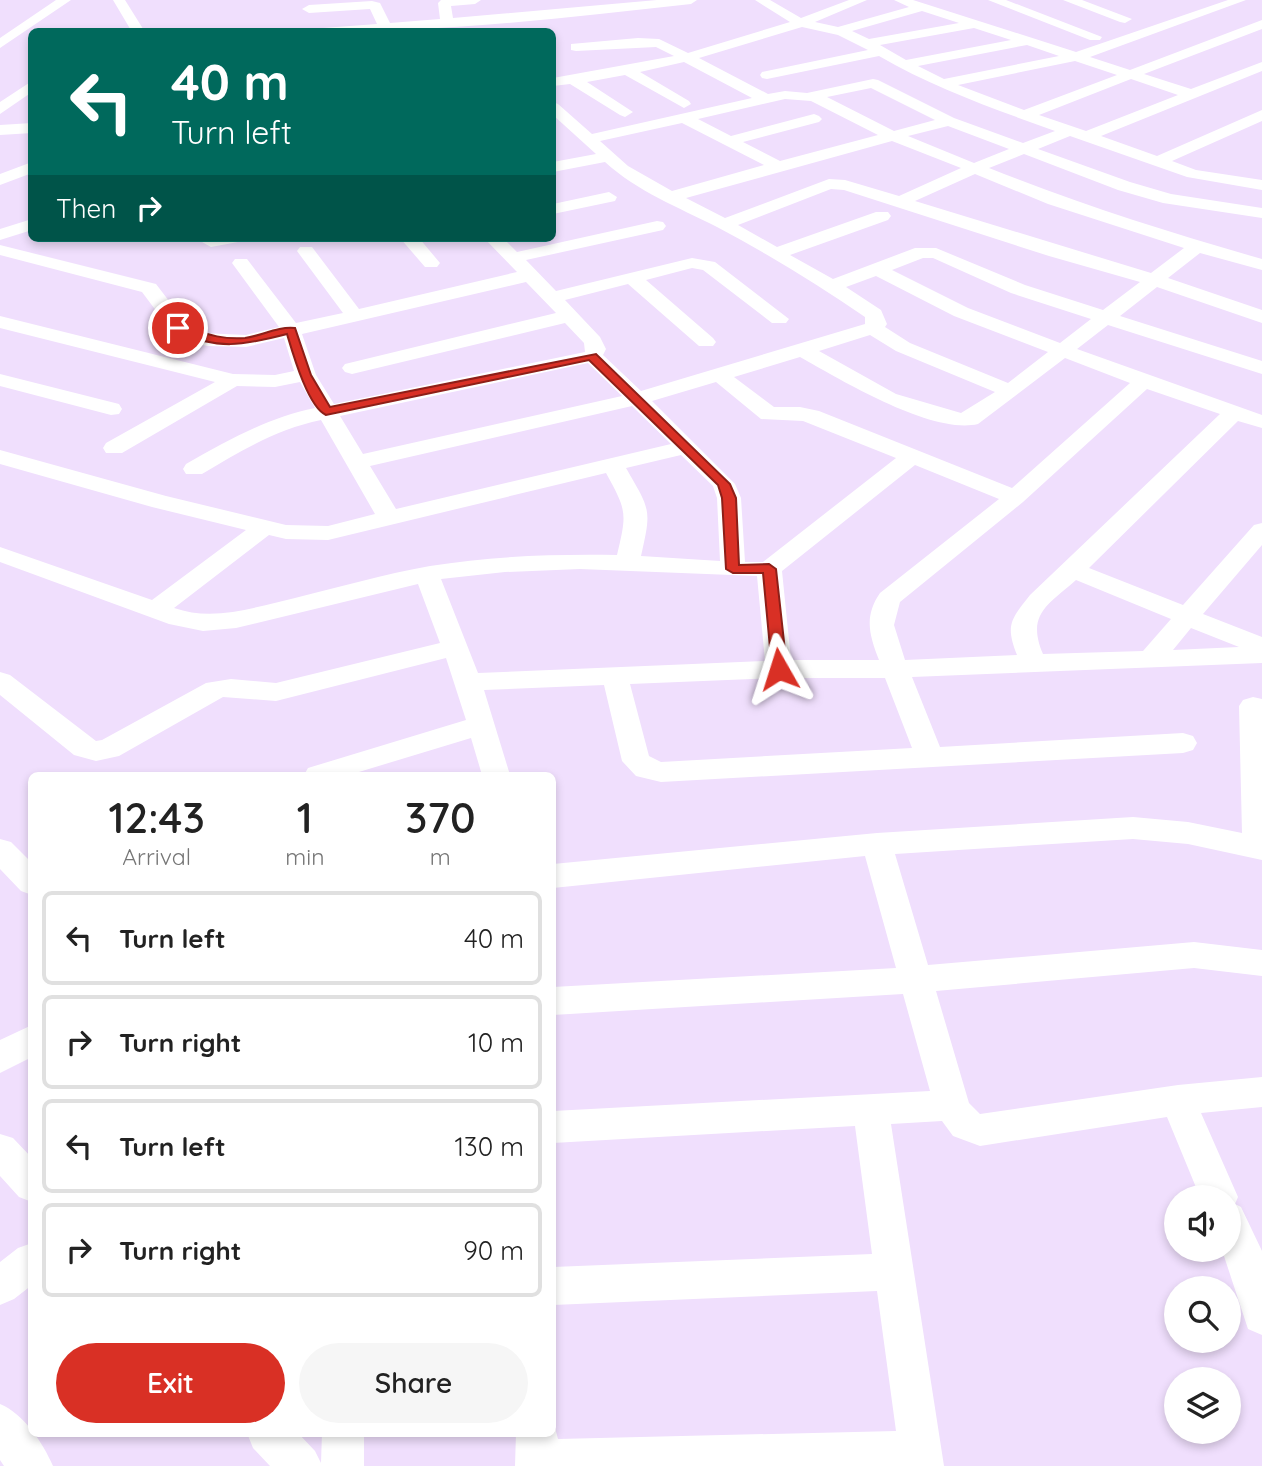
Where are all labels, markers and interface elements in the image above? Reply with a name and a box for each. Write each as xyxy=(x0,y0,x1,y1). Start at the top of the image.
text: 40 m xyxy=(171,51,289,112)
icon: left xyxy=(56,56,147,147)
text: Turn left xyxy=(171,112,292,152)
icon: right xyxy=(130,189,168,227)
text: Then xyxy=(56,192,116,225)
pin xyxy=(148,298,208,358)
icon: arrive xyxy=(159,309,197,347)
position arrow xyxy=(742,632,816,706)
text: 12:43 xyxy=(109,791,205,844)
text: 1 xyxy=(297,791,313,844)
text: 370 xyxy=(405,791,475,844)
text: Arrival xyxy=(122,842,191,871)
text: min xyxy=(285,842,324,871)
text: m xyxy=(430,842,451,871)
icon: left xyxy=(60,919,98,957)
text: Turn left xyxy=(119,922,226,955)
text: 40 m xyxy=(464,922,524,955)
icon: right xyxy=(60,1023,98,1061)
text: Turn right xyxy=(119,1026,241,1059)
text: 10 m xyxy=(468,1026,524,1059)
icon: left xyxy=(60,1127,98,1165)
text: Turn left xyxy=(119,1130,226,1163)
text: 130 m xyxy=(454,1130,524,1163)
map controls xyxy=(1164,1185,1241,1444)
button: sound xyxy=(1164,1185,1241,1262)
icon: right xyxy=(60,1231,98,1269)
text: Turn right xyxy=(119,1234,241,1267)
text: 90 m xyxy=(463,1234,524,1267)
button: search xyxy=(1164,1276,1241,1353)
button: Exit xyxy=(56,1343,285,1423)
button: Share xyxy=(299,1343,528,1423)
button: layers xyxy=(1164,1367,1241,1444)

